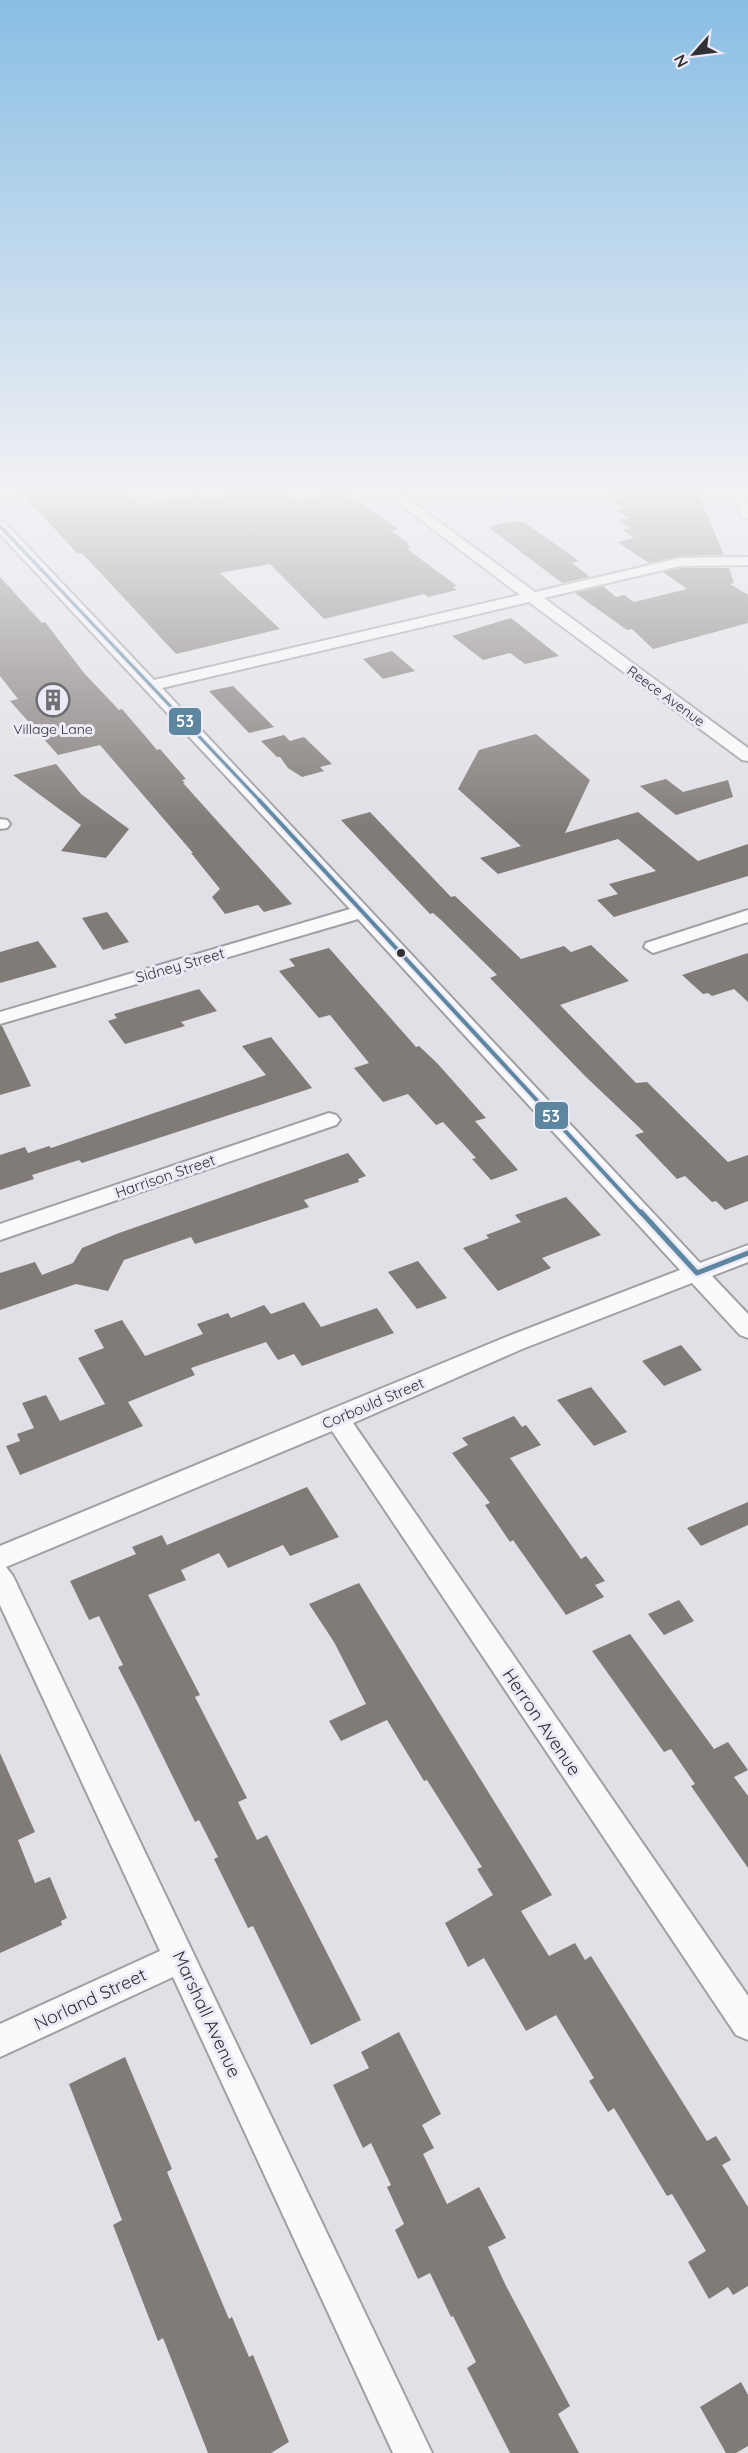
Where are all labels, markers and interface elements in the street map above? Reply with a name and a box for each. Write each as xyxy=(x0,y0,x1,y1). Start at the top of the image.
north arrow xyxy=(664,24,724,84)
text: N xyxy=(669,51,692,71)
street label: Reece Avenue xyxy=(623,662,709,730)
building icon: Village Lane xyxy=(35,682,71,718)
line badge: 53 xyxy=(168,707,202,736)
text: 53 xyxy=(176,711,194,731)
place label: Village Lane xyxy=(13,720,93,738)
street label: Sidney Street xyxy=(133,943,227,987)
unlabelled marker xyxy=(395,947,407,959)
line badge: 53 xyxy=(534,1101,569,1130)
text: 53 xyxy=(542,1106,560,1126)
street label: Harrison Street xyxy=(112,1150,218,1202)
street label: Corbould Street xyxy=(319,1373,427,1433)
street label: Herron Avenue xyxy=(498,1664,586,1780)
street label: Marshall Avenue xyxy=(168,1947,246,2081)
street label: Norland Street xyxy=(30,1963,150,2035)

